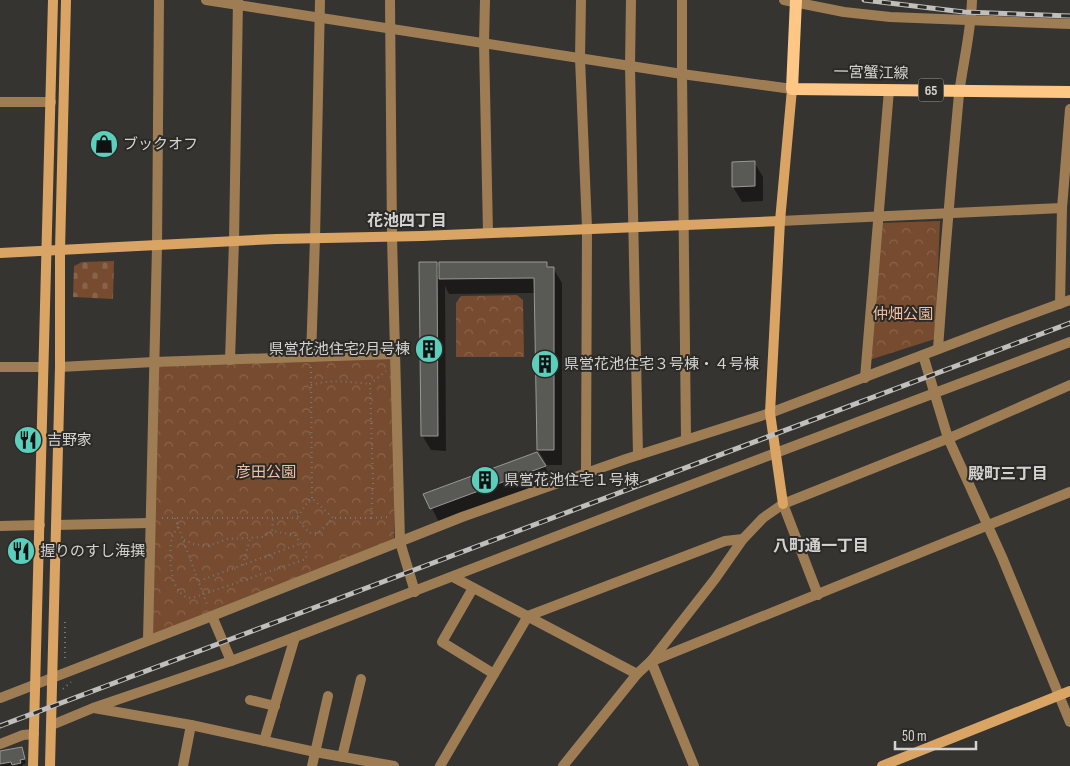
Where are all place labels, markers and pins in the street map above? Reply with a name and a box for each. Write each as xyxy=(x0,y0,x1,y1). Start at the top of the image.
shop icon: ブックオフ xyxy=(89,129,119,159)
place label: ブックオフ xyxy=(123,135,198,154)
building icon: 県営花池住宅2月号棟 xyxy=(414,334,444,364)
place label: 県営花池住宅2月号棟 xyxy=(269,340,410,359)
building icon: 県営花池住宅３号棟・４号棟 xyxy=(530,349,560,379)
place label: 県営花池住宅３号棟・４号棟 xyxy=(564,355,759,374)
restaurant icon: 吉野家 xyxy=(13,425,43,455)
place label: 吉野家 xyxy=(47,431,92,450)
building icon: 県営花池住宅１号棟 xyxy=(470,465,500,495)
place label: 県営花池住宅１号棟 xyxy=(504,471,639,490)
restaurant icon: 握りのすし海撰 xyxy=(6,536,36,566)
place label: 握りのすし海撰 xyxy=(40,542,145,561)

